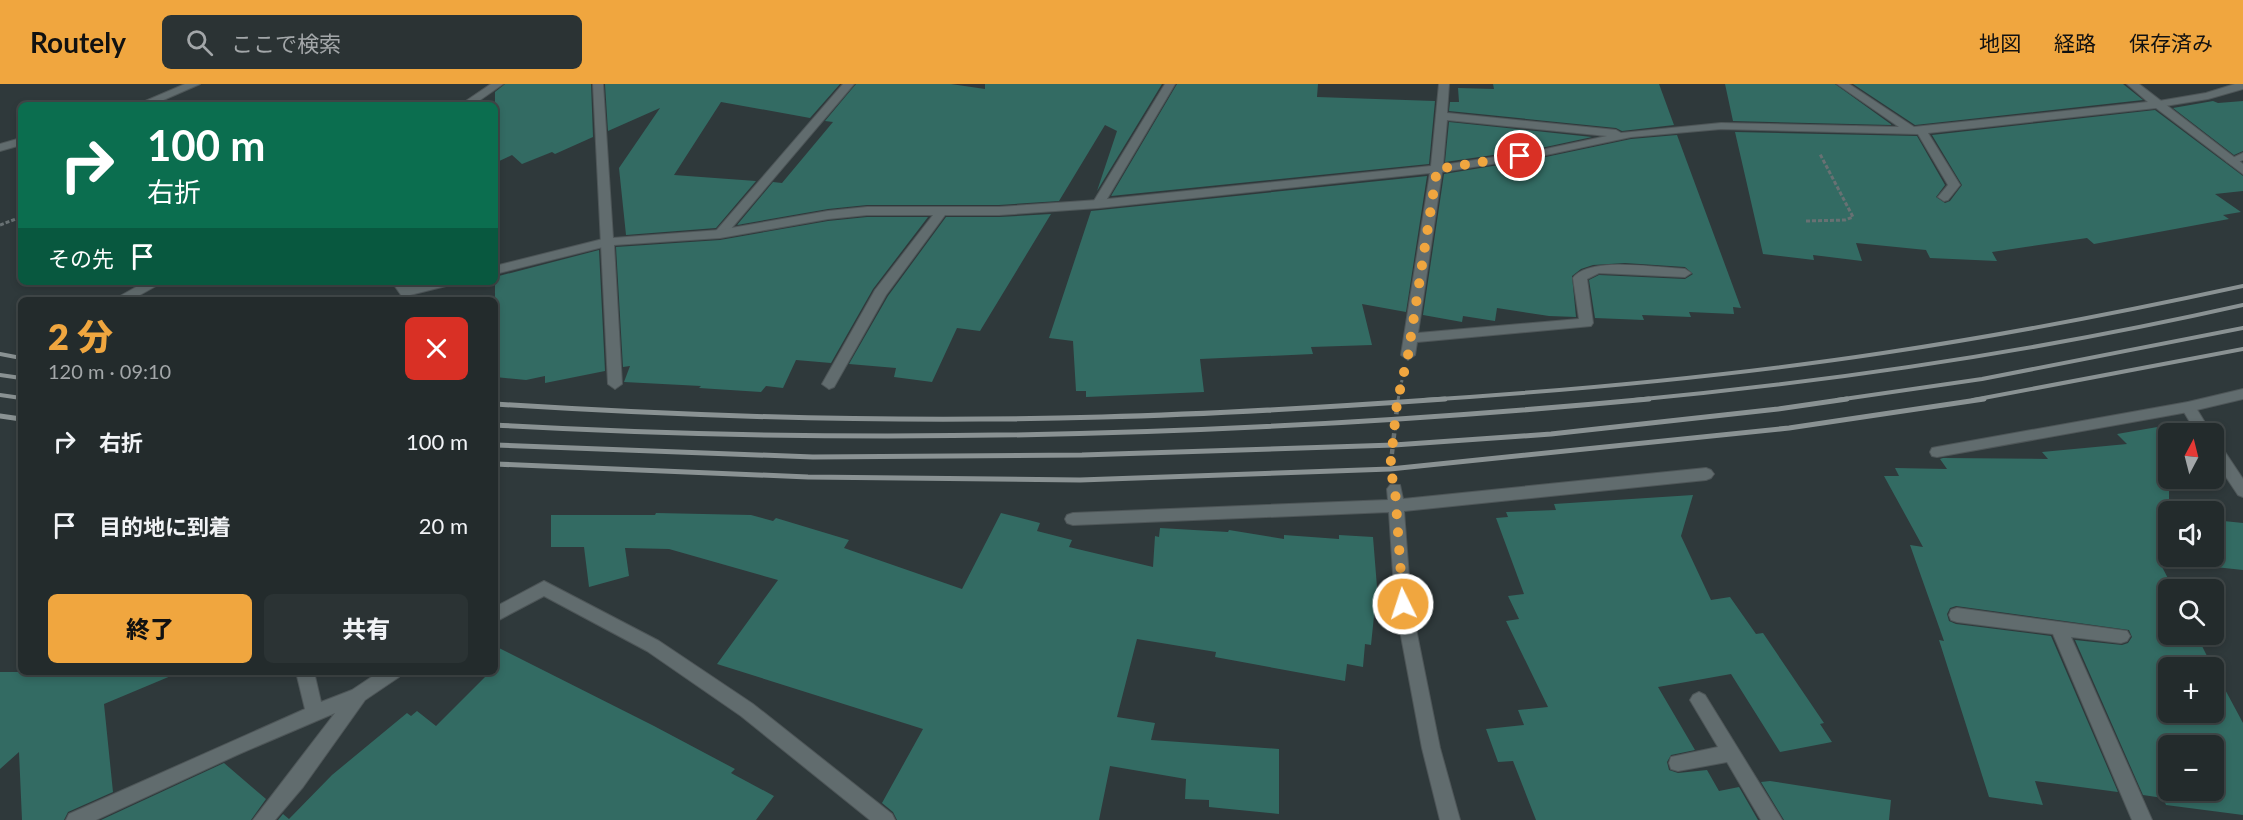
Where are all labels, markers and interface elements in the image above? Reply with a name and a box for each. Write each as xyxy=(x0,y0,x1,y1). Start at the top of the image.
search box xyxy=(162,15,582,69)
text: Routely xyxy=(30,25,126,59)
icon: search xyxy=(183,26,216,59)
text: ここで検索 xyxy=(231,30,341,57)
text: 地図 xyxy=(1979,30,2021,55)
text: 経路 xyxy=(2054,30,2096,55)
text: 保存済み xyxy=(2129,30,2213,55)
text: 100 m xyxy=(147,120,265,170)
icon: right xyxy=(48,126,126,204)
pin xyxy=(1494,130,1545,181)
icon: arrive xyxy=(1503,139,1536,172)
text: 右折 xyxy=(147,175,201,208)
icon: arrive xyxy=(126,240,159,273)
text: その先 xyxy=(48,245,114,272)
text: 2 分 xyxy=(48,314,113,358)
button: close xyxy=(405,317,468,380)
text: 120 m · 09:10 xyxy=(48,359,171,383)
north arrow xyxy=(2158,423,2224,489)
map controls xyxy=(2158,423,2224,801)
icon: right xyxy=(48,425,81,458)
text: 100 m xyxy=(406,428,468,455)
text: 右折 xyxy=(99,429,143,456)
button: sound xyxy=(2158,501,2224,567)
icon: arrive xyxy=(48,509,81,542)
text: 20 m xyxy=(419,512,468,539)
text: 目的地に到着 xyxy=(99,513,231,540)
position arrow xyxy=(1371,572,1435,636)
button: search xyxy=(2158,579,2224,645)
button: 終了 xyxy=(48,594,252,663)
button: 共有 xyxy=(264,594,468,663)
button: + xyxy=(2158,657,2224,723)
button: − xyxy=(2158,735,2224,801)

